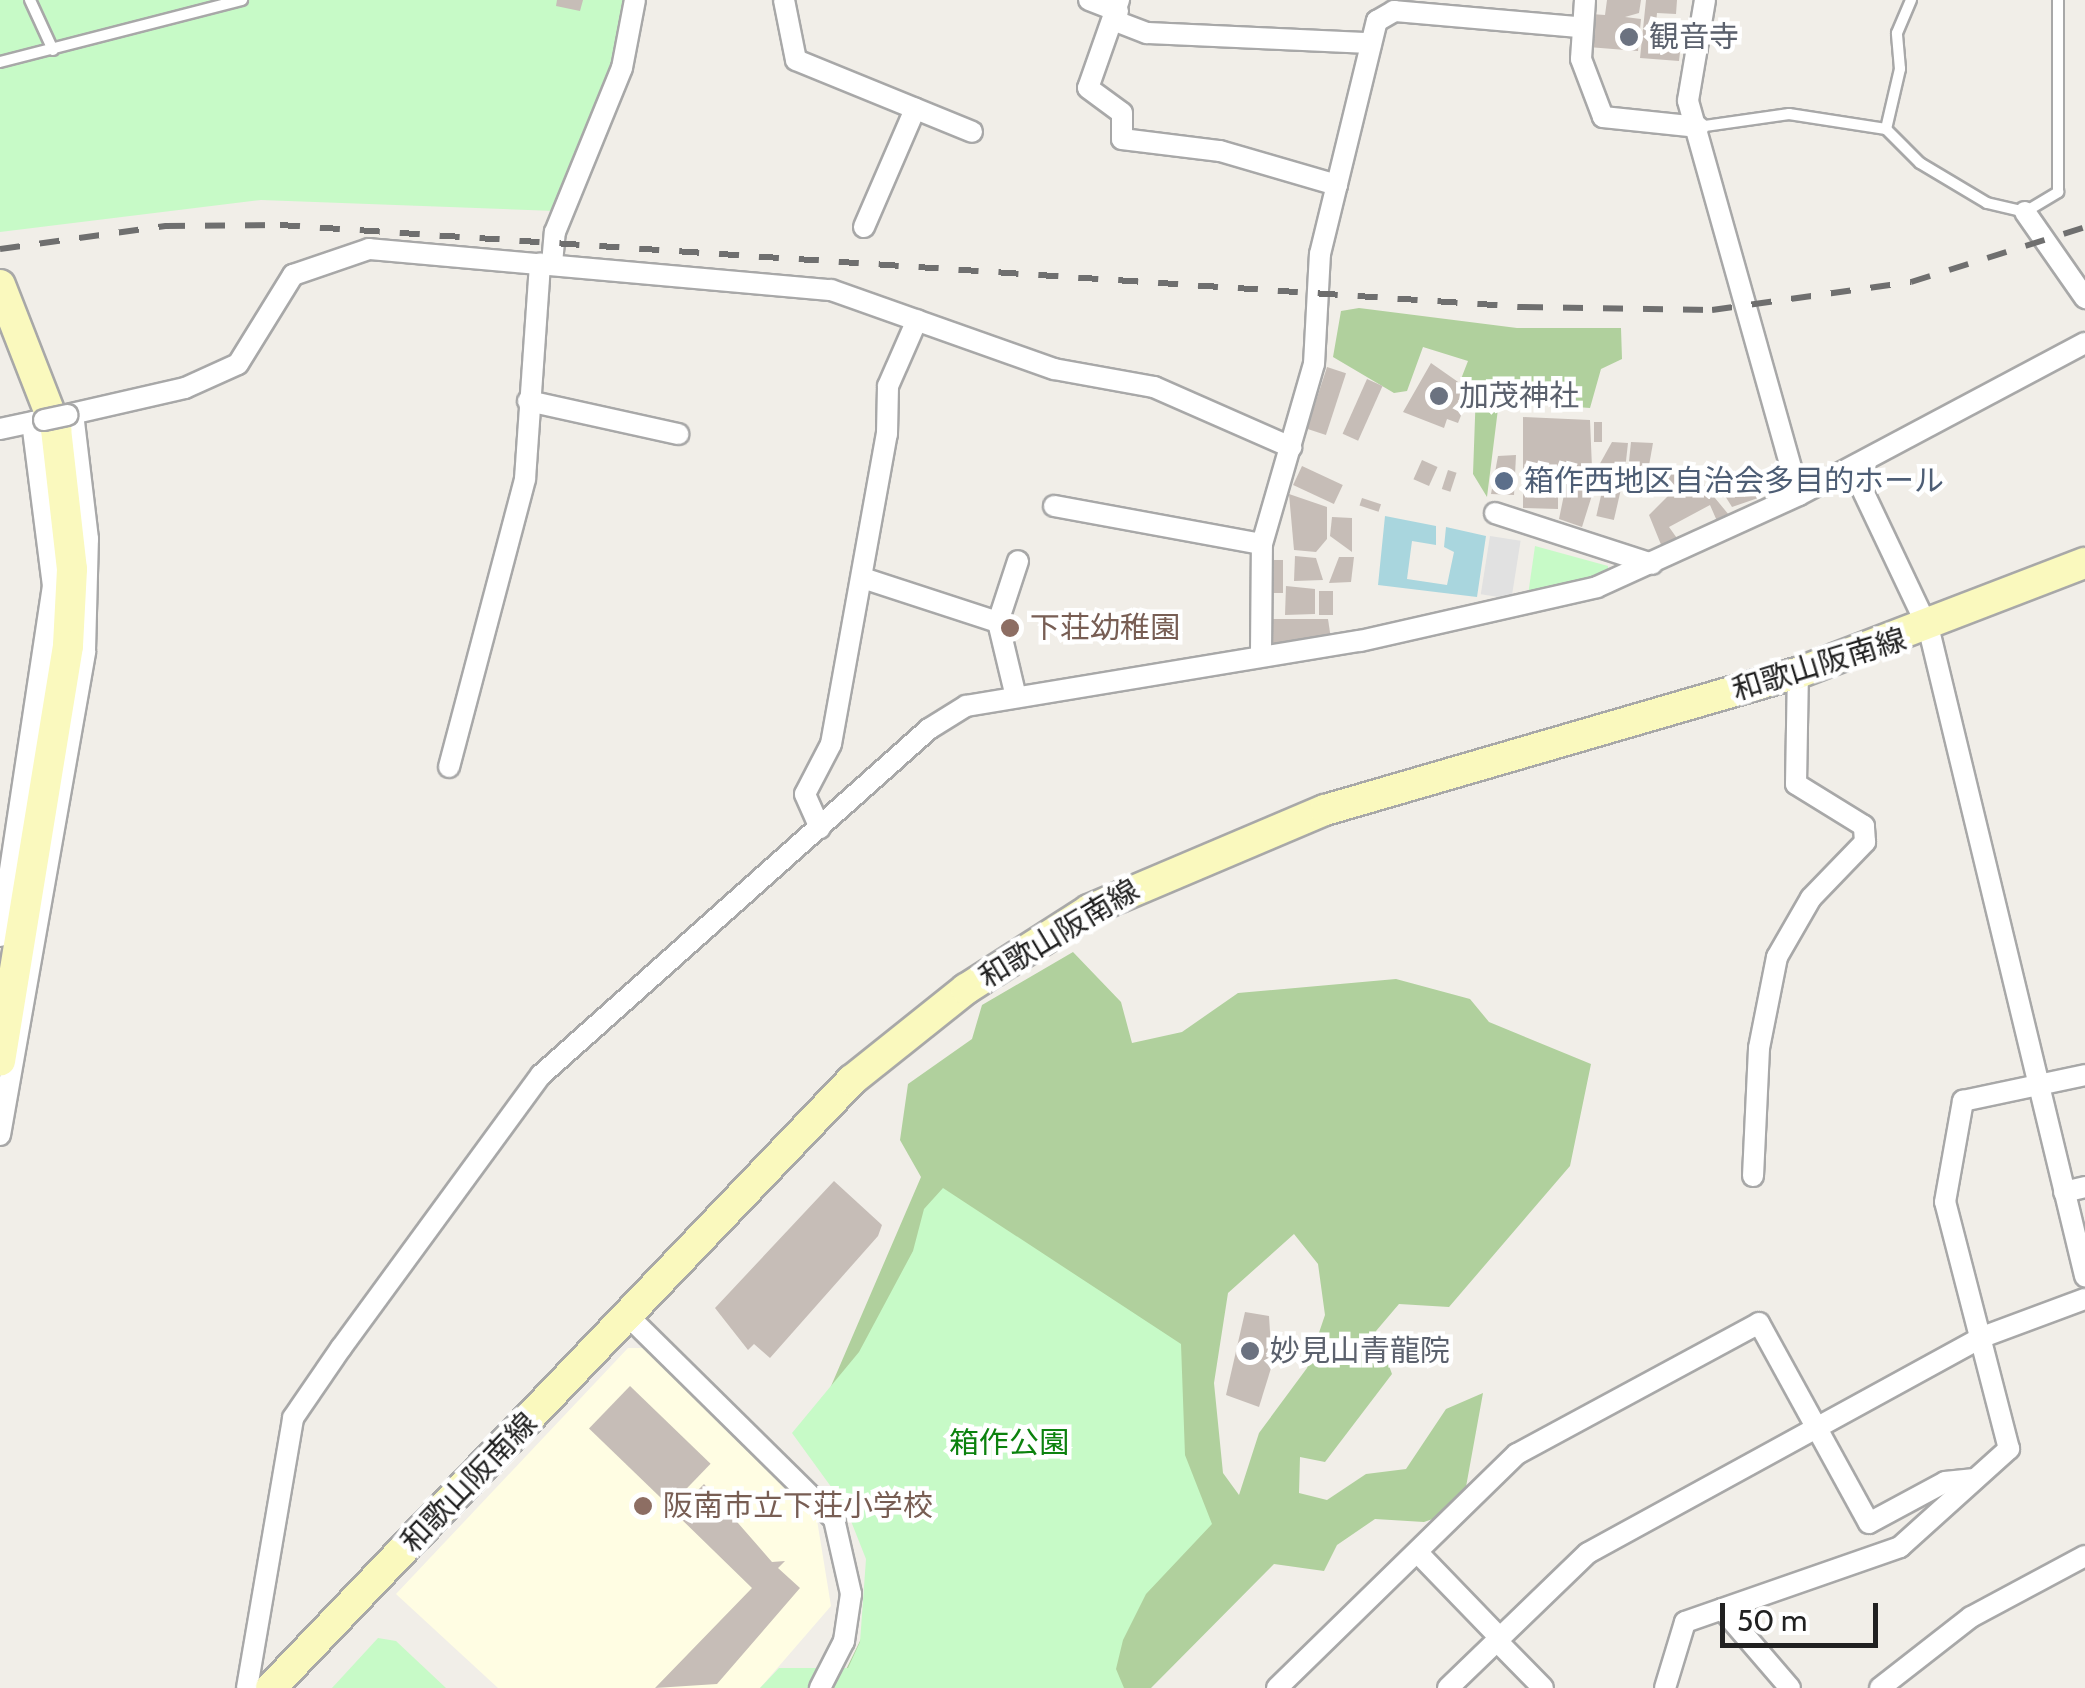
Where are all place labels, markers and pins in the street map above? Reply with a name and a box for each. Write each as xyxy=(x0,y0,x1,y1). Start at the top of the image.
place label: 観音寺 xyxy=(1649,19,1739,55)
marker: 観音寺 xyxy=(1618,26,1640,48)
place label: 加茂神社 xyxy=(1459,378,1579,414)
marker: 加茂神社 xyxy=(1428,385,1450,407)
place label: 箱作西地区自治会多目的ホール xyxy=(1524,463,1944,499)
marker: 箱作西地区自治会多目的ホール xyxy=(1493,470,1515,492)
place label: 下荘幼稚園 xyxy=(1030,610,1180,646)
marker: 下荘幼稚園 xyxy=(999,617,1021,639)
place label: 妙見山青龍院 xyxy=(1270,1333,1450,1369)
marker: 妙見山青龍院 xyxy=(1239,1340,1261,1362)
place label: 阪南市立下荘小学校 xyxy=(663,1488,933,1524)
marker: 阪南市立下荘小学校 xyxy=(632,1495,654,1517)

